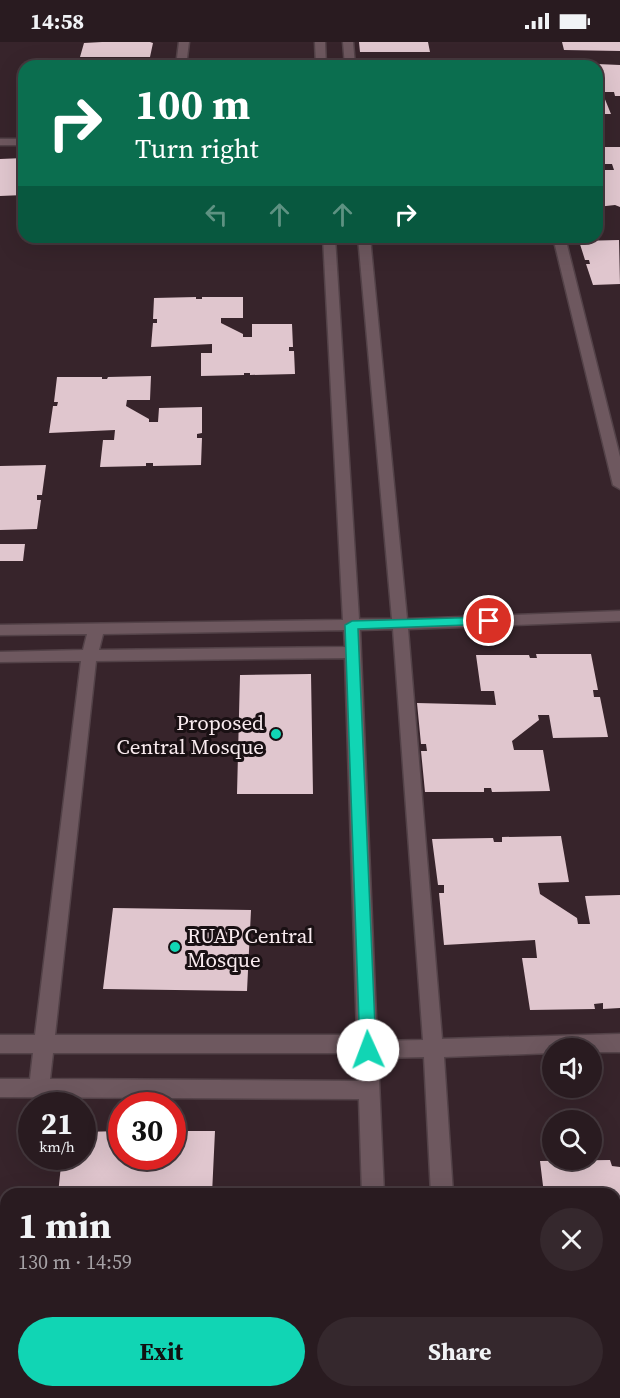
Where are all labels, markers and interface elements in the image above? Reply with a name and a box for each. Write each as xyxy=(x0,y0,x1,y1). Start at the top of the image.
text: 14:58 xyxy=(30,6,84,36)
text: 100 m xyxy=(135,75,250,133)
icon: right xyxy=(36,84,114,162)
text: Turn right xyxy=(135,130,259,167)
icon: left xyxy=(200,198,233,231)
icon: ahead xyxy=(263,198,296,231)
icon: ahead xyxy=(326,198,359,231)
icon: right xyxy=(389,198,422,231)
pin xyxy=(463,595,514,646)
icon: arrive xyxy=(472,604,505,637)
place label: Proposed Central Mosque xyxy=(116,708,264,761)
marker: Proposed Central Mosque xyxy=(269,727,283,741)
place label: RUAP Central Mosque xyxy=(187,921,314,974)
marker: RUAP Central Mosque xyxy=(168,940,182,954)
position arrow xyxy=(336,1018,400,1082)
map controls xyxy=(542,1038,602,1170)
button: sound xyxy=(542,1038,602,1098)
speed limit sign: 30 xyxy=(108,1092,186,1170)
text: 21 xyxy=(41,1103,73,1144)
button: search xyxy=(542,1110,602,1170)
text: km/h xyxy=(39,1136,75,1157)
text: 1 min xyxy=(18,1201,111,1250)
button: close xyxy=(540,1208,603,1271)
text: 130 m · 14:59 xyxy=(18,1248,132,1276)
button: Exit xyxy=(18,1317,305,1386)
button: Share xyxy=(317,1317,603,1386)

